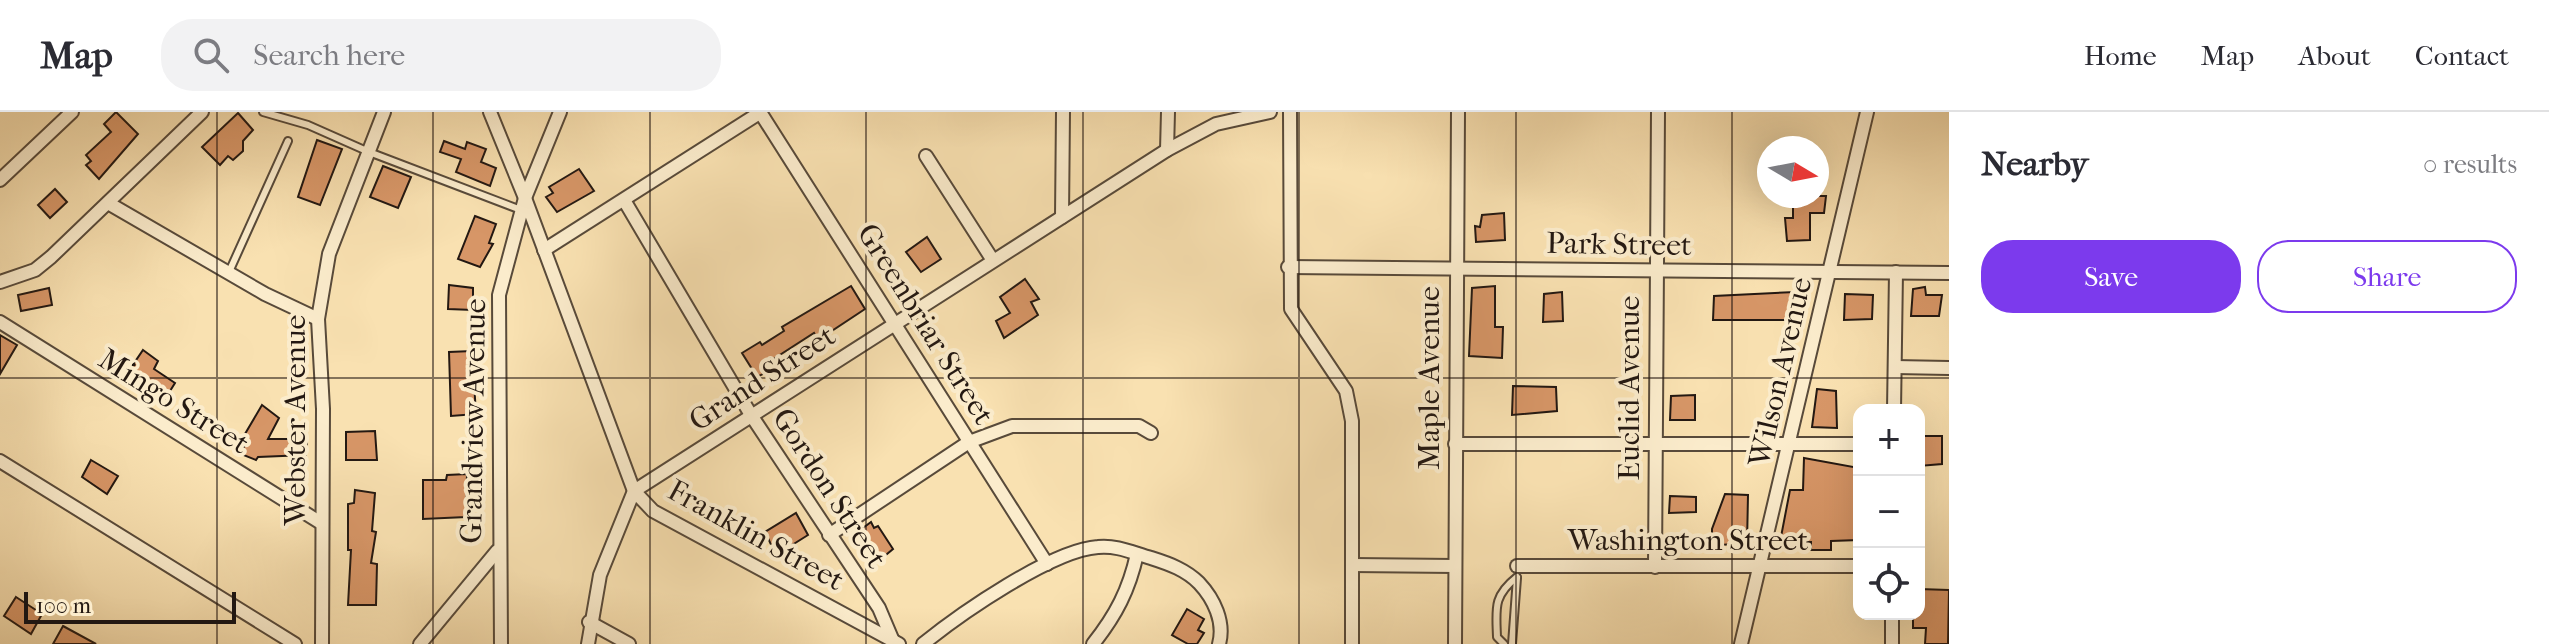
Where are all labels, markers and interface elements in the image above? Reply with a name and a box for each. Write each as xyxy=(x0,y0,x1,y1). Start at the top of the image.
search box xyxy=(161,19,721,91)
text: Map xyxy=(40,33,113,78)
icon: search xyxy=(189,33,233,77)
text: Search here xyxy=(253,38,405,73)
text: Home xyxy=(2084,39,2157,72)
text: Map xyxy=(2201,39,2254,72)
text: About xyxy=(2298,39,2371,72)
text: Contact xyxy=(2415,39,2509,72)
north arrow xyxy=(1757,136,1829,208)
text: Nearby xyxy=(1981,144,2088,184)
text: 0 results xyxy=(2423,149,2517,180)
street label: Greenbriar Street xyxy=(850,217,1002,431)
street label: Park Street xyxy=(1546,226,1692,263)
button: Save xyxy=(1981,240,2241,313)
button: Share xyxy=(2257,240,2517,313)
street label: Wilson Avenue xyxy=(1741,274,1819,471)
street label: Maple Avenue xyxy=(1412,286,1447,470)
street label: Euclid Avenue xyxy=(1612,295,1647,480)
street label: Grandview Avenue xyxy=(454,298,493,544)
street label: Webster Avenue xyxy=(278,315,313,526)
street label: Grand Street xyxy=(683,318,842,439)
street label: Mingo Street xyxy=(92,341,256,462)
street label: Gordon Street xyxy=(765,402,894,575)
map controls xyxy=(1853,404,1925,620)
button: + xyxy=(1853,404,1925,476)
street label: Franklin Street xyxy=(662,473,850,598)
button: − xyxy=(1853,476,1925,548)
street label: Washington Street xyxy=(1567,523,1809,558)
button: locate xyxy=(1853,548,1925,620)
scale bar xyxy=(24,588,236,624)
text: 100 m xyxy=(36,593,91,619)

